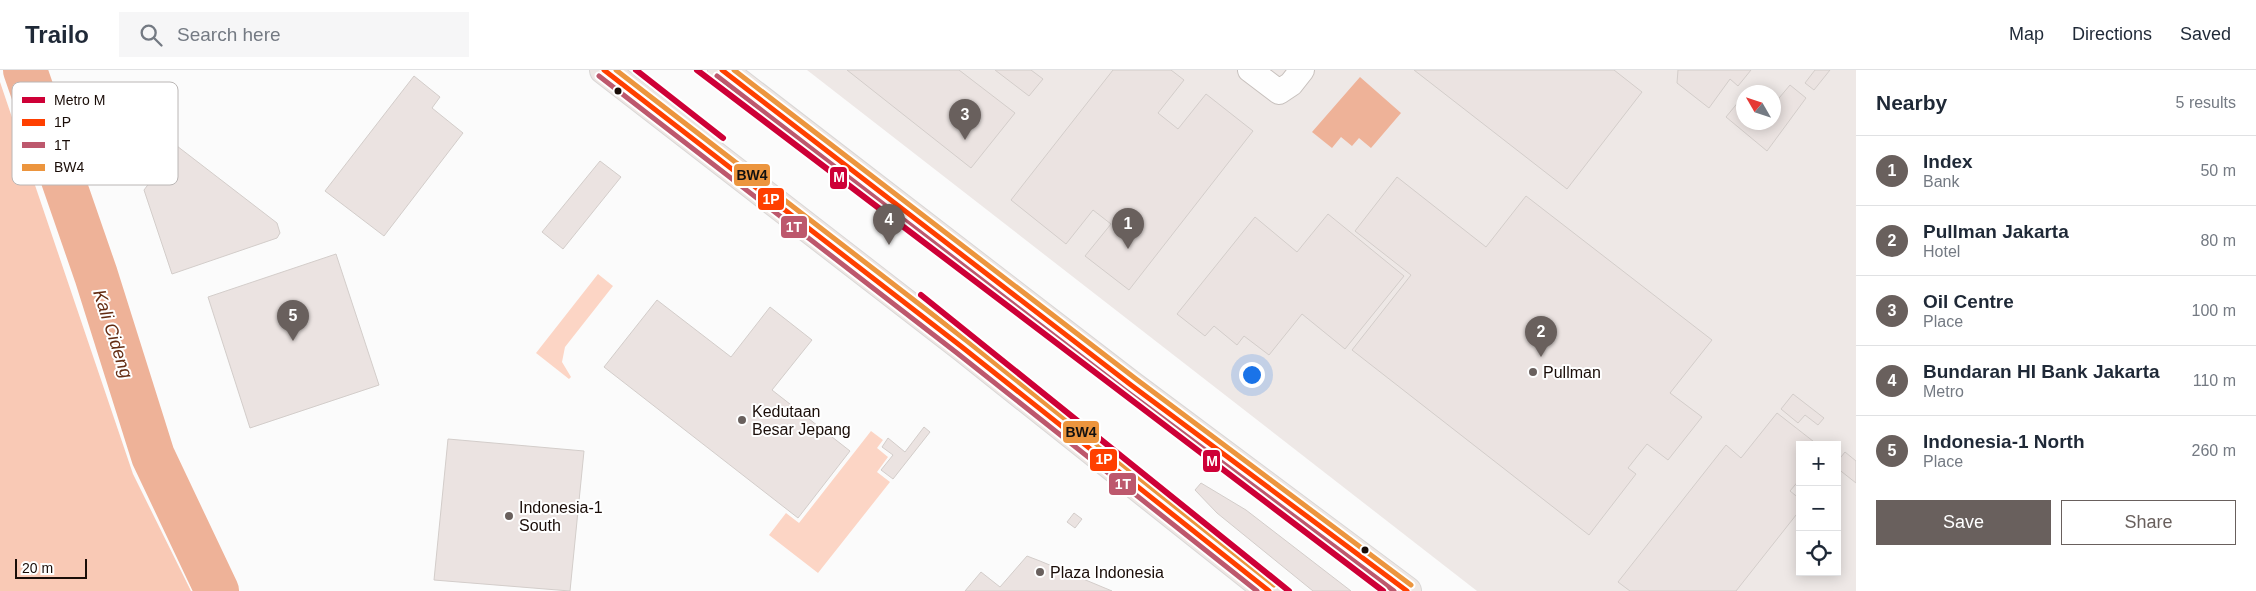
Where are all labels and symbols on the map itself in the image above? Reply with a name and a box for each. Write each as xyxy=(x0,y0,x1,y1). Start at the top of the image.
legend xyxy=(12,82,178,185)
north arrow xyxy=(1736,85,1781,130)
unlabelled marker xyxy=(613,86,623,96)
text: Metro M xyxy=(54,92,105,108)
pin: 3 xyxy=(949,99,981,140)
text: 1P xyxy=(54,114,71,130)
text: 1T xyxy=(54,137,71,153)
text: BW4 xyxy=(54,159,85,175)
line badge: BW4 xyxy=(733,163,771,187)
line badge: M xyxy=(829,166,848,190)
text: BW4 xyxy=(736,167,768,183)
text: M xyxy=(833,169,845,185)
line badge: 1P xyxy=(757,187,785,211)
text: 1P xyxy=(762,191,780,207)
pin: 4 xyxy=(873,204,905,245)
pin: 1 xyxy=(1112,208,1144,249)
line badge: 1T xyxy=(780,215,808,239)
text: 1T xyxy=(786,219,803,235)
water label: Kali Cideng xyxy=(89,287,137,381)
pin: 5 xyxy=(277,300,309,341)
pin: 2 xyxy=(1525,316,1557,357)
your location xyxy=(1239,362,1265,388)
place label: Pullman xyxy=(1543,364,1601,381)
marker: Pullman xyxy=(1527,366,1539,378)
place label: Kedutaan Besar Jepang xyxy=(752,403,851,438)
marker: Kedutaan Besar Jepang xyxy=(736,414,748,426)
line badge: BW4 xyxy=(1062,420,1100,444)
text: BW4 xyxy=(1065,424,1097,440)
line badge: 1P xyxy=(1089,448,1118,472)
line badge: M xyxy=(1202,449,1221,473)
text: 1P xyxy=(1095,451,1113,467)
text: M xyxy=(1206,453,1218,469)
line badge: 1T xyxy=(1108,472,1137,496)
text: 1T xyxy=(1115,476,1132,492)
place label: Indonesia-1 South xyxy=(519,499,603,534)
marker: Indonesia-1 South xyxy=(503,510,515,522)
unlabelled marker xyxy=(1360,545,1370,555)
scale bar xyxy=(15,556,88,579)
place label: Plaza Indonesia xyxy=(1050,564,1164,581)
marker: Plaza Indonesia xyxy=(1034,566,1046,578)

